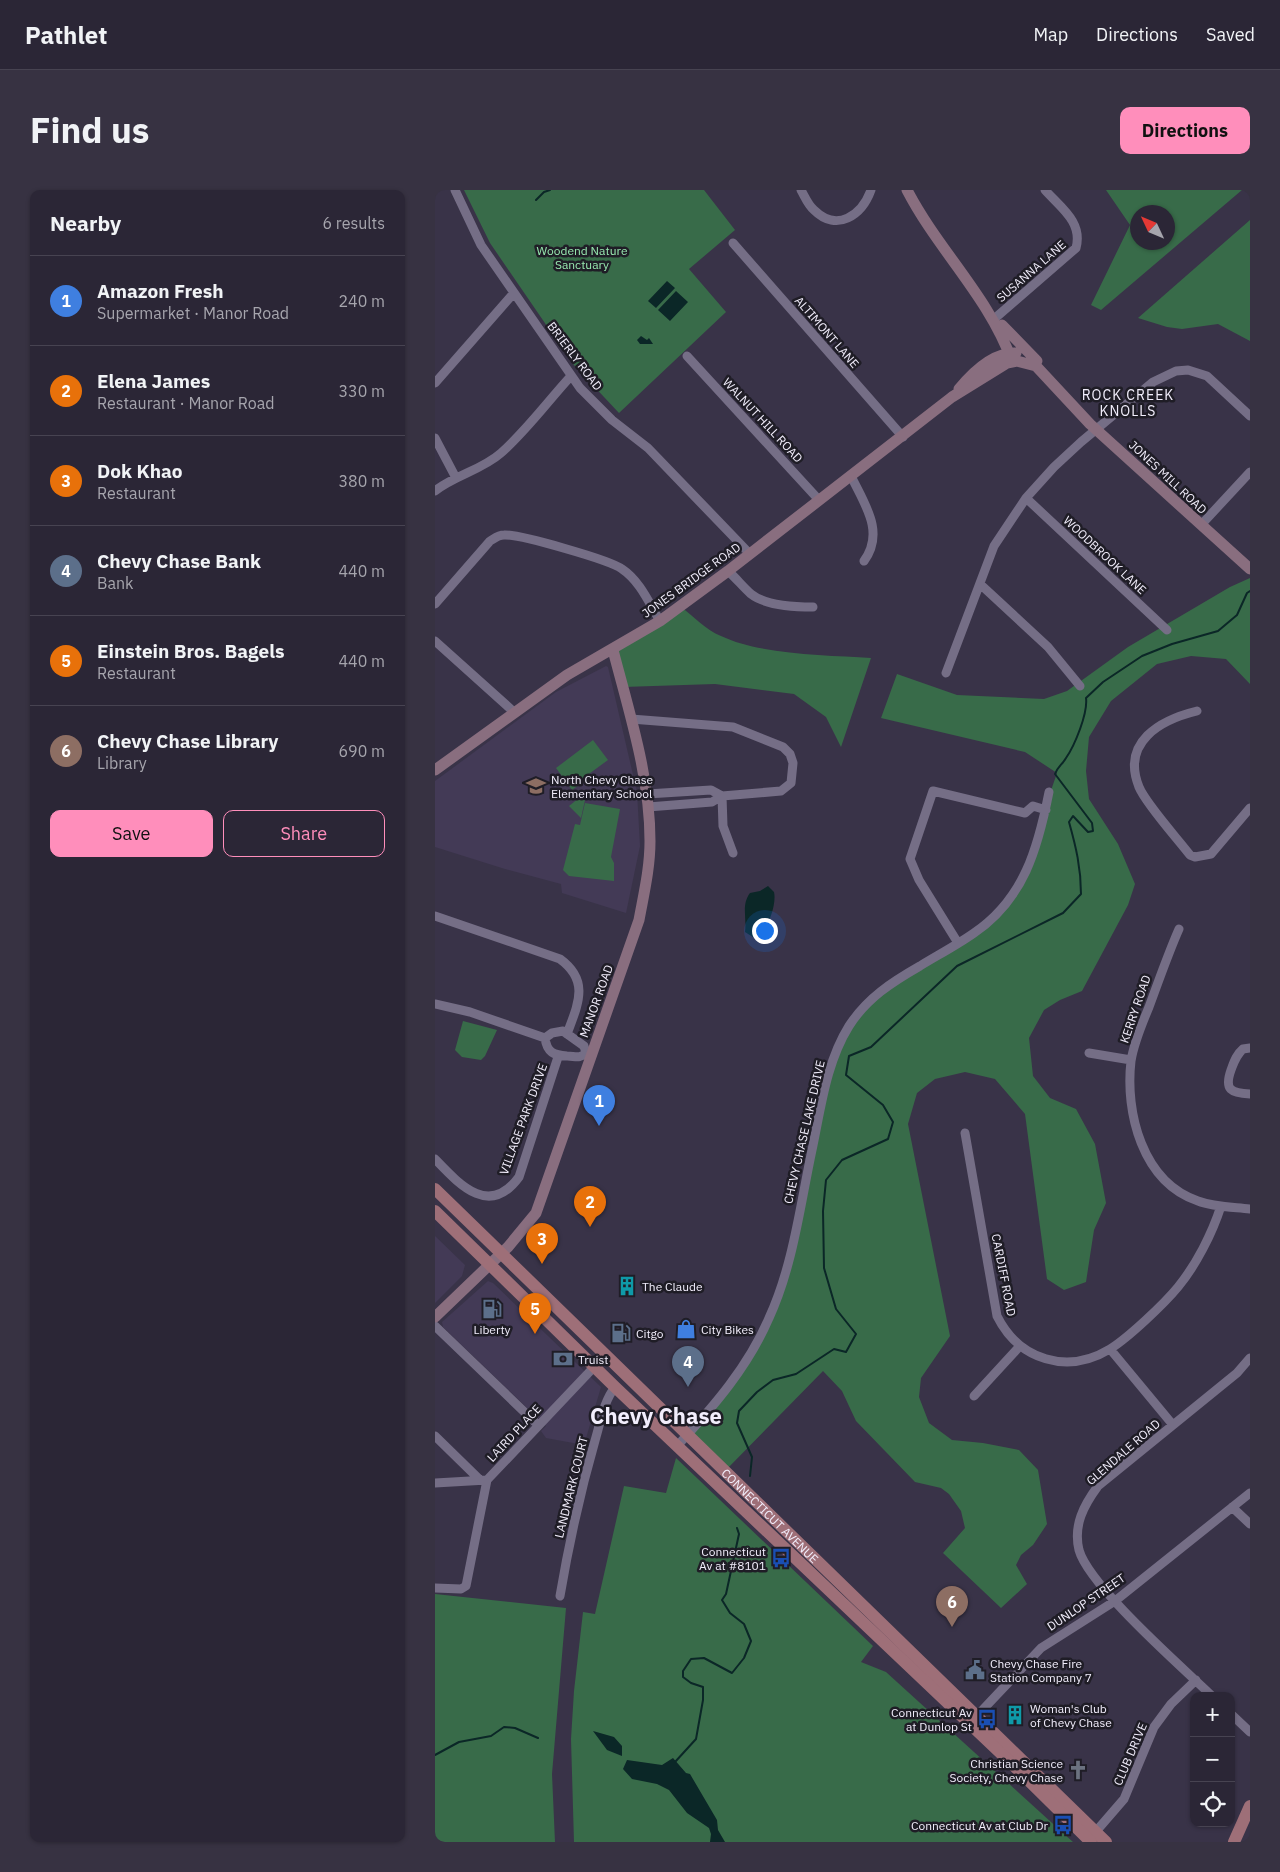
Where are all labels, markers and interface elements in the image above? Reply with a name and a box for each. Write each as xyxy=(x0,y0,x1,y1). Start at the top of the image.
text: Pathlet xyxy=(25,19,107,51)
text: Map xyxy=(1033,23,1068,46)
text: Directions xyxy=(1096,23,1178,46)
text: Saved xyxy=(1206,23,1255,46)
text: Find us xyxy=(30,107,149,153)
button: Directions xyxy=(1120,107,1250,154)
north arrow xyxy=(1130,205,1175,250)
text: Nearby xyxy=(50,209,121,237)
text: 6 results xyxy=(322,213,385,233)
street label: SUSANNA LANE xyxy=(993,237,1069,305)
park label: Woodend Nature Sanctuary xyxy=(537,243,628,272)
text: Amazon Fresh xyxy=(97,279,224,303)
text: 1 xyxy=(61,291,71,311)
text: 240 m xyxy=(338,291,385,311)
street label: ALTIMONT LANE xyxy=(792,293,862,371)
text: Supermarket · Manor Road xyxy=(97,303,289,323)
street label: BRIERLY ROAD xyxy=(544,319,606,393)
text: Elena James xyxy=(97,369,210,393)
street label: WALNUT HILL ROAD xyxy=(720,375,806,465)
text: 2 xyxy=(61,381,71,401)
text: 330 m xyxy=(338,381,385,401)
district label: ROCK CREEK KNOLLS xyxy=(1082,386,1174,420)
text: Restaurant · Manor Road xyxy=(97,393,275,413)
street label: JONES MILL ROAD xyxy=(1126,437,1210,517)
text: Dok Khao xyxy=(97,459,182,483)
text: 3 xyxy=(61,471,71,491)
text: 380 m xyxy=(338,471,385,491)
text: Restaurant xyxy=(97,483,176,503)
street label: WOODBROOK LANE xyxy=(1060,513,1150,597)
street label: JONES BRIDGE ROAD xyxy=(639,539,743,621)
text: Chevy Chase Bank xyxy=(97,549,261,573)
text: 4 xyxy=(61,561,71,581)
text: 440 m xyxy=(338,561,385,581)
text: Bank xyxy=(97,573,134,593)
text: Einstein Bros. Bagels xyxy=(97,639,284,663)
text: 5 xyxy=(61,651,71,671)
text: 440 m xyxy=(338,651,385,671)
text: Restaurant xyxy=(97,663,176,683)
text: Chevy Chase Library xyxy=(97,729,279,753)
text: 6 xyxy=(61,741,71,761)
text: 690 m xyxy=(338,741,385,761)
text: Library xyxy=(97,753,147,773)
place label: North Chevy Chase Elementary School xyxy=(551,772,654,801)
school or university icon: North Chevy Chase Elementary School xyxy=(525,775,547,797)
button: Save xyxy=(50,810,213,857)
button: Share xyxy=(223,810,385,857)
your location xyxy=(752,918,778,944)
street label: MANOR ROAD xyxy=(576,962,616,1040)
street label: KERRY ROAD xyxy=(1116,973,1154,1045)
street label: CHEVY CHASE LAKE DRIVE xyxy=(780,1059,828,1205)
street label: VILLAGE PARK DRIVE xyxy=(496,1061,550,1177)
pin: 1 xyxy=(583,1085,615,1126)
pin: 2 xyxy=(574,1186,606,1227)
pin: 3 xyxy=(526,1223,558,1264)
street label: CARDIFF ROAD xyxy=(989,1233,1019,1317)
building icon: The Claude xyxy=(616,1275,638,1297)
place label: The Claude xyxy=(642,1279,703,1294)
pin: 5 xyxy=(519,1293,551,1334)
fuel station icon: Liberty xyxy=(481,1298,503,1320)
shop icon: City Bikes xyxy=(675,1318,697,1340)
place label: Liberty xyxy=(473,1322,511,1337)
fuel station icon: Citgo xyxy=(610,1322,632,1344)
place label: City Bikes xyxy=(701,1322,754,1337)
place label: Citgo xyxy=(636,1326,664,1341)
pin: 4 xyxy=(672,1346,704,1387)
bank icon: Truist xyxy=(552,1348,574,1370)
place label: Truist xyxy=(578,1352,609,1367)
street label: LAIRD PLACE xyxy=(484,1401,544,1465)
district label: Chevy Chase xyxy=(590,1401,722,1430)
street label: GLENDALE ROAD xyxy=(1083,1416,1163,1488)
street label: LANDMARK COURT xyxy=(551,1435,591,1539)
street label: CONNECTICUT AVENUE xyxy=(719,1465,822,1566)
place label: Connecticut Av at #8101 xyxy=(699,1544,766,1573)
bus stop icon: Connecticut Av at #8101 xyxy=(770,1547,792,1569)
street label: DUNLOP STREET xyxy=(1044,1570,1128,1634)
pin: 6 xyxy=(936,1586,968,1627)
place label: Chevy Chase Fire Station Company 7 xyxy=(990,1656,1092,1685)
public building icon: Chevy Chase Fire Station Company 7 xyxy=(964,1659,986,1681)
map controls xyxy=(1190,1692,1235,1827)
button: + xyxy=(1190,1692,1235,1737)
place label: Woman's Club of Chevy Chase xyxy=(1030,1701,1112,1730)
building icon: Woman's Club of Chevy Chase xyxy=(1004,1704,1026,1726)
place label: Connecticut Av at Dunlop St xyxy=(891,1705,972,1734)
bus stop icon: Connecticut Av at Dunlop St xyxy=(976,1708,998,1730)
street label: CLUB DRIVE xyxy=(1110,1720,1150,1788)
button: − xyxy=(1190,1737,1235,1782)
place label: Christian Science Society, Chevy Chase xyxy=(949,1756,1063,1785)
church icon: Christian Science Society, Chevy Chase xyxy=(1067,1759,1089,1781)
button: locate xyxy=(1190,1782,1235,1827)
bus stop icon: Connecticut Av at Club Dr xyxy=(1052,1814,1074,1836)
place label: Connecticut Av at Club Dr xyxy=(911,1818,1049,1833)

